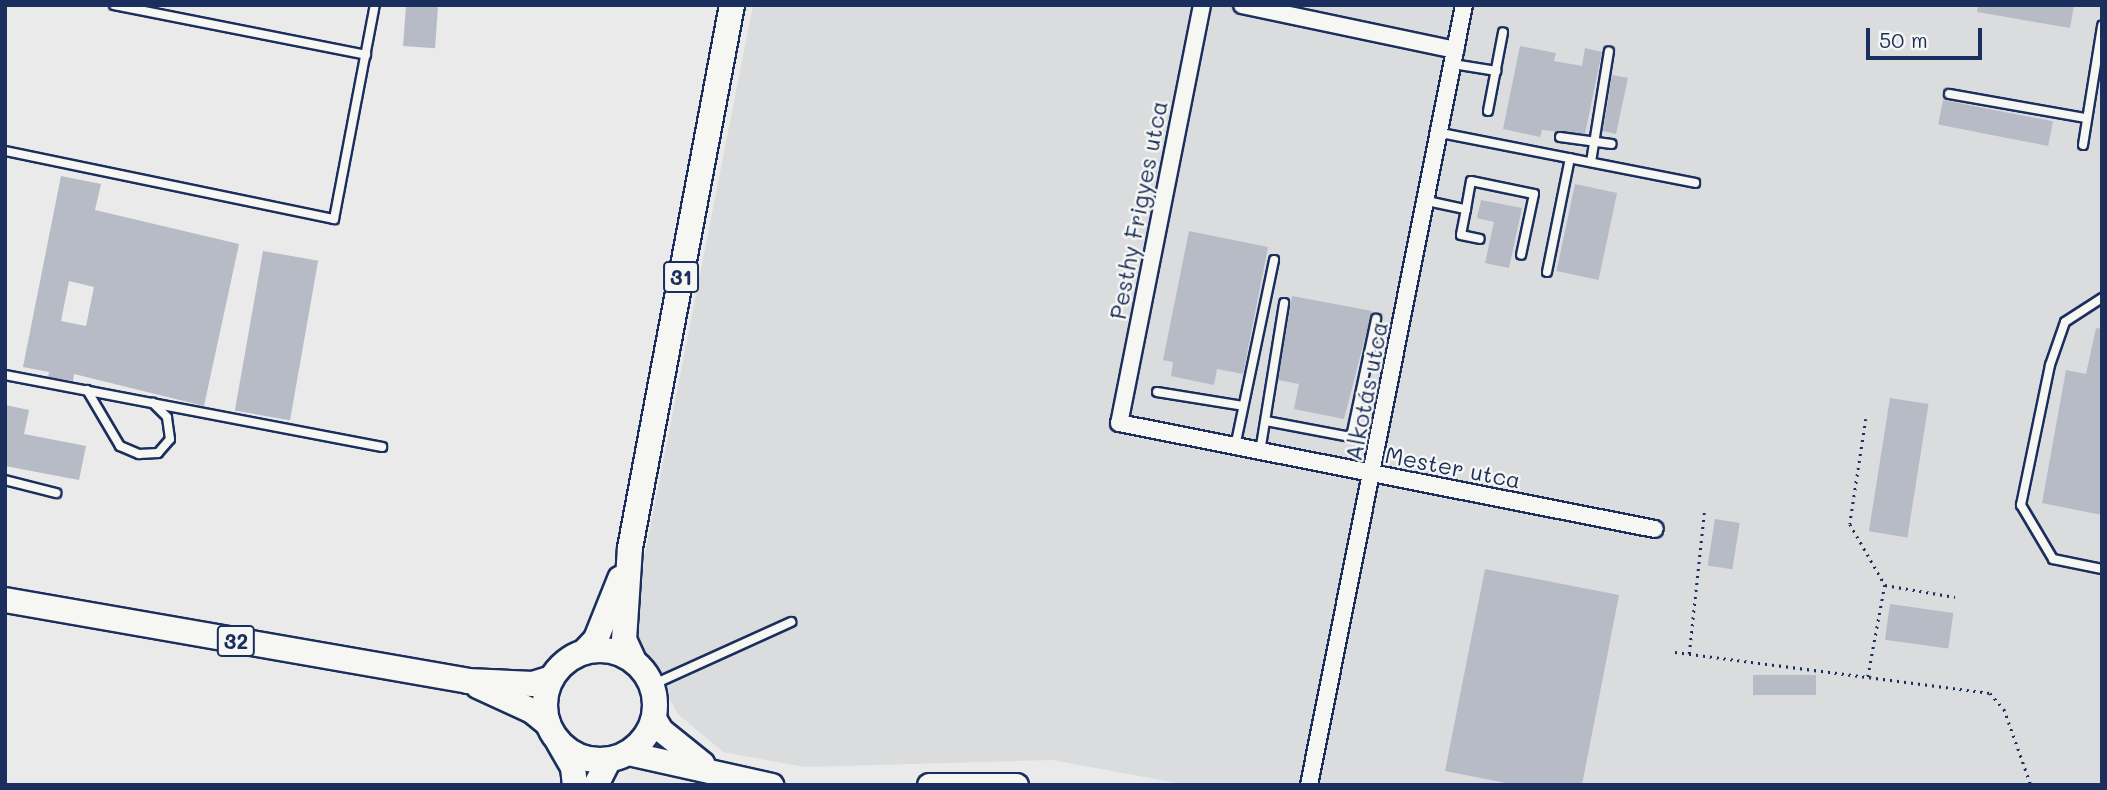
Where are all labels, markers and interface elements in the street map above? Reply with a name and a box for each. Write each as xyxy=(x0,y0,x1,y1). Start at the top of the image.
scale bar xyxy=(1869,14,1984,58)
text: 50 m xyxy=(1879,26,1928,53)
street label: Pesthy Frigyes utca xyxy=(1103,98,1173,322)
road number: 31 xyxy=(662,260,700,294)
street label: Alkotás utca xyxy=(1339,319,1393,463)
street label: Mester utca xyxy=(1383,440,1523,494)
road number: 32 xyxy=(217,624,255,658)

